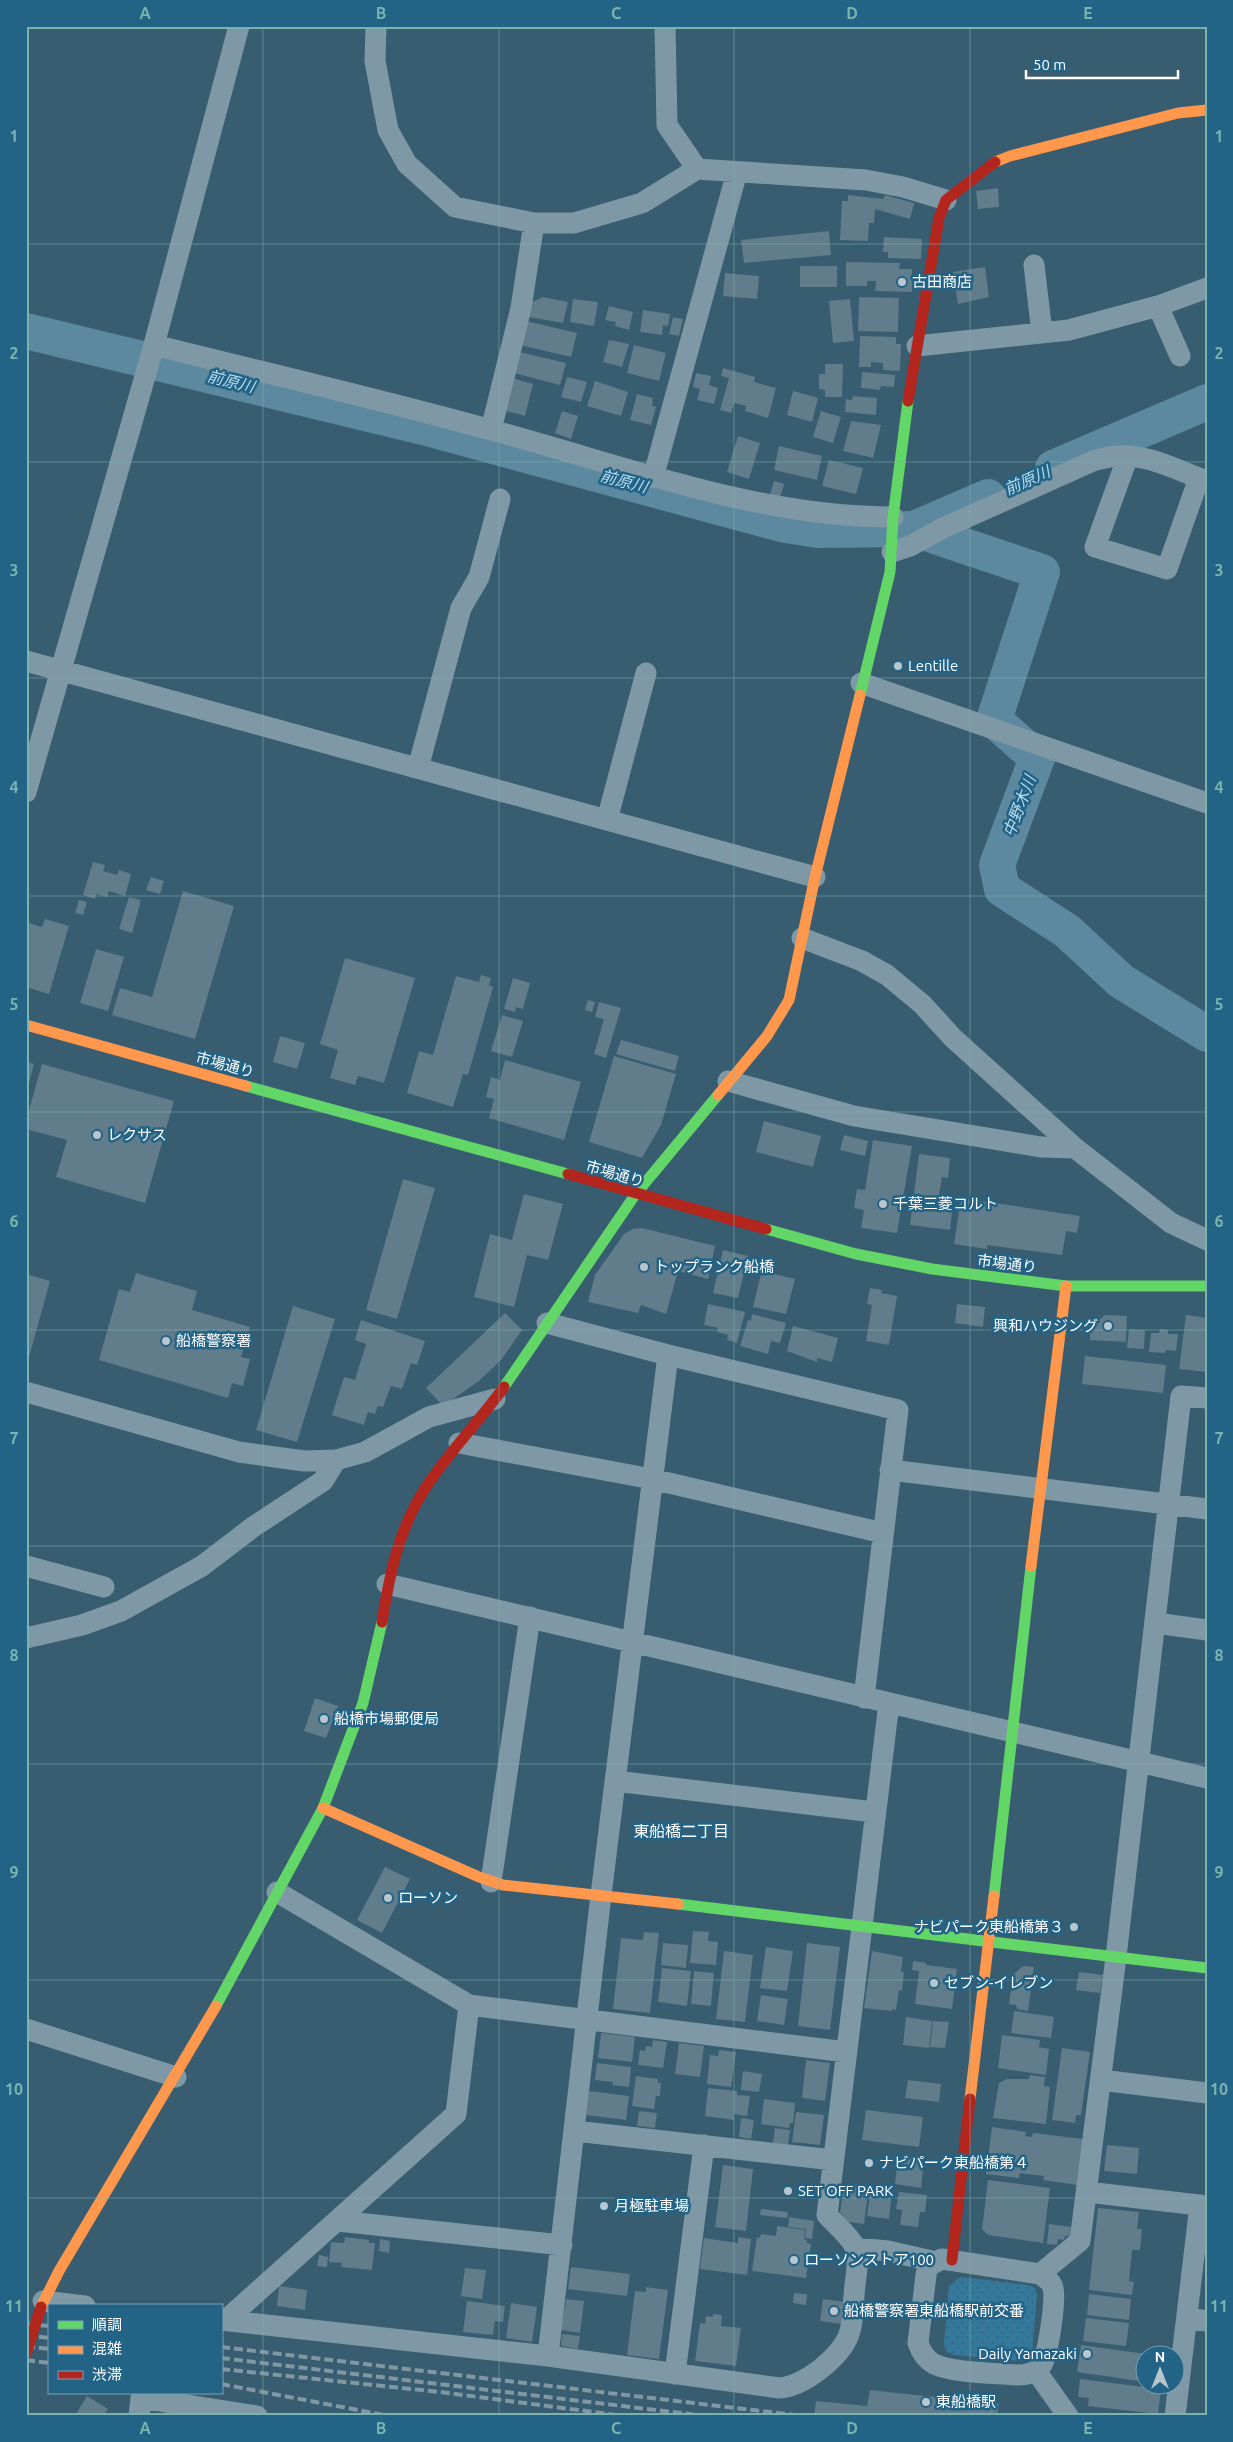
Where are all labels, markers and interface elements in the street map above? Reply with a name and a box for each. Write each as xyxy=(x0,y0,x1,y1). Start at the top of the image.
text: A xyxy=(139,4,151,22)
text: B xyxy=(376,4,386,22)
text: C xyxy=(611,4,621,22)
text: D xyxy=(846,4,858,22)
text: E xyxy=(1083,4,1093,22)
scale bar xyxy=(1026,48,1178,80)
text: 50 m xyxy=(1033,56,1066,73)
text: 1 xyxy=(9,127,19,145)
text: 1 xyxy=(1214,127,1224,145)
place label: 古田商店 xyxy=(912,273,972,290)
marker: 古田商店 xyxy=(896,276,908,288)
text: 2 xyxy=(9,344,19,362)
text: 2 xyxy=(1214,344,1224,362)
water label: 前原川 xyxy=(206,366,258,396)
water label: 前原川 xyxy=(1001,461,1054,498)
water label: 前原川 xyxy=(598,466,651,496)
text: 3 xyxy=(9,561,19,579)
text: 3 xyxy=(1214,561,1224,579)
place label: Lentille xyxy=(908,657,958,674)
marker: Lentille xyxy=(892,660,904,672)
water label: 中野木川 xyxy=(999,771,1040,839)
text: 4 xyxy=(9,778,19,796)
text: 4 xyxy=(1214,778,1224,796)
text: 5 xyxy=(9,995,19,1013)
text: 5 xyxy=(1214,995,1224,1013)
street label: 市場通り xyxy=(194,1049,256,1080)
place label: レクサス xyxy=(107,1126,167,1143)
marker: レクサス xyxy=(91,1129,103,1141)
street label: 市場通り xyxy=(584,1157,646,1190)
place label: 千葉三菱コルト xyxy=(893,1195,998,1212)
marker: 千葉三菱コルト xyxy=(877,1198,889,1210)
text: 6 xyxy=(9,1212,19,1230)
text: 6 xyxy=(1214,1212,1224,1230)
street label: 市場通り xyxy=(976,1251,1038,1276)
place label: トップランク船橋 xyxy=(654,1258,774,1275)
marker: トップランク船橋 xyxy=(638,1261,650,1273)
place label: 興和ハウジング xyxy=(993,1317,1098,1334)
marker: 興和ハウジング xyxy=(1102,1320,1114,1332)
place label: 船橋警察署 xyxy=(176,1332,251,1349)
marker: 船橋警察署 xyxy=(160,1335,172,1347)
text: 7 xyxy=(9,1429,19,1447)
text: 7 xyxy=(1214,1429,1224,1447)
text: 8 xyxy=(9,1646,19,1664)
text: 8 xyxy=(1214,1646,1224,1664)
place label: 船橋市場郵便局 xyxy=(334,1710,439,1727)
marker: 船橋市場郵便局 xyxy=(318,1713,330,1725)
district label: 東船橋二丁目 xyxy=(633,1822,729,1840)
text: 9 xyxy=(9,1863,19,1881)
text: 9 xyxy=(1214,1863,1224,1881)
place label: ローソン xyxy=(398,1889,458,1906)
marker: ローソン xyxy=(382,1892,394,1904)
place label: ナビパーク東船橋第３ xyxy=(914,1918,1064,1935)
marker: ナビパーク東船橋第３ xyxy=(1068,1921,1080,1933)
place label: セブン-イレブン xyxy=(944,1974,1053,1991)
marker: セブン-イレブン xyxy=(928,1977,940,1989)
text: 10 xyxy=(5,2080,23,2098)
text: 10 xyxy=(1210,2080,1228,2098)
place label: ナビパーク東船橋第４ xyxy=(879,2154,1029,2171)
marker: ナビパーク東船橋第４ xyxy=(863,2157,875,2169)
place label: SET OFF PARK xyxy=(798,2182,894,2199)
marker: SET OFF PARK xyxy=(782,2185,794,2197)
place label: 月極駐車場 xyxy=(614,2197,689,2214)
marker: 月極駐車場 xyxy=(598,2200,610,2212)
place label: ローソンストア100 xyxy=(804,2251,934,2268)
marker: ローソンストア100 xyxy=(788,2254,800,2266)
text: 11 xyxy=(5,2297,23,2315)
text: 11 xyxy=(1210,2297,1228,2315)
place label: 船橋警察署東船橋駅前交番 xyxy=(844,2302,1024,2319)
legend xyxy=(48,2304,222,2394)
marker: 船橋警察署東船橋駅前交番 xyxy=(828,2305,840,2317)
text: 順調 xyxy=(92,2316,122,2333)
text: 混雑 xyxy=(92,2340,122,2357)
north arrow xyxy=(1136,2344,1186,2394)
place label: Daily Yamazaki xyxy=(978,2345,1077,2362)
marker: Daily Yamazaki xyxy=(1081,2348,1093,2360)
text: N xyxy=(1155,2349,1165,2365)
text: 渋滞 xyxy=(92,2366,122,2383)
place label: 東船橋駅 xyxy=(936,2393,996,2410)
marker: 東船橋駅 xyxy=(920,2396,932,2408)
text: A xyxy=(139,2419,151,2437)
text: B xyxy=(376,2419,386,2437)
text: C xyxy=(611,2419,621,2437)
text: D xyxy=(846,2419,858,2437)
text: E xyxy=(1083,2419,1093,2437)

